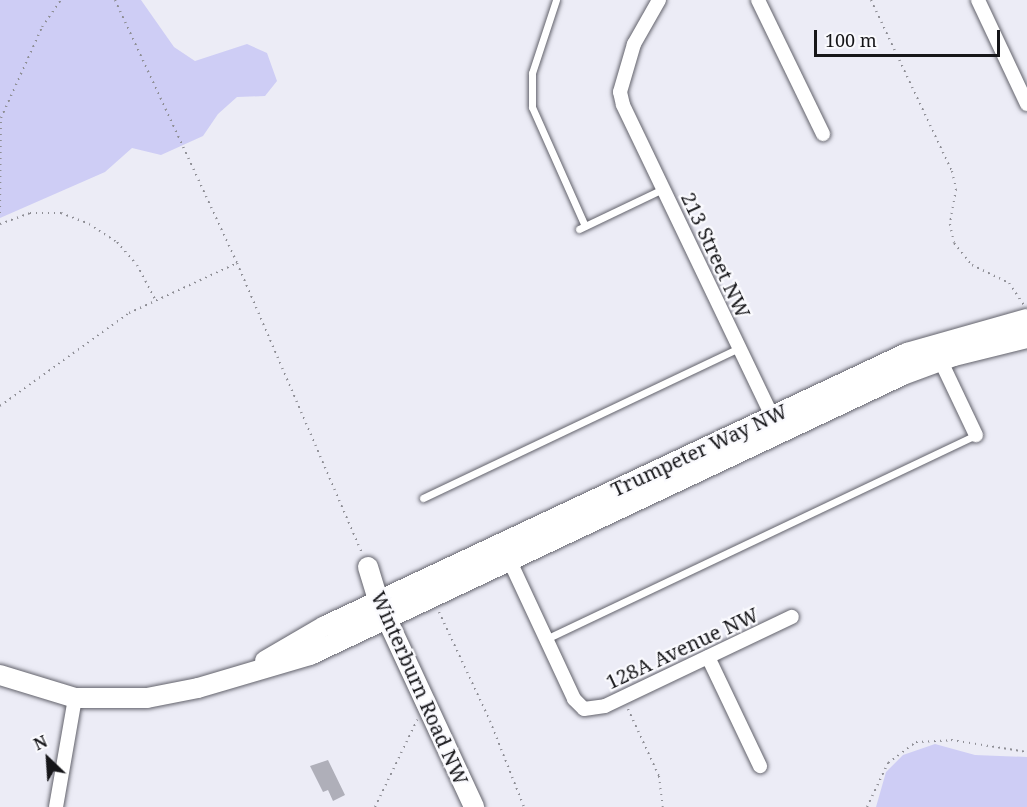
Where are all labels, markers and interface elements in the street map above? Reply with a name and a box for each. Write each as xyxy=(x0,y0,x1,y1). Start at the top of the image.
scale bar xyxy=(817,18,1003,56)
text: 100 m xyxy=(825,28,877,52)
street label: 213 Street NW xyxy=(676,188,756,322)
street label: Trumpeter Way NW xyxy=(607,399,791,501)
street label: Winterburn Road NW xyxy=(366,587,474,789)
street label: 128A Avenue NW xyxy=(602,602,762,694)
north arrow xyxy=(18,729,78,789)
text: N xyxy=(30,730,51,755)

